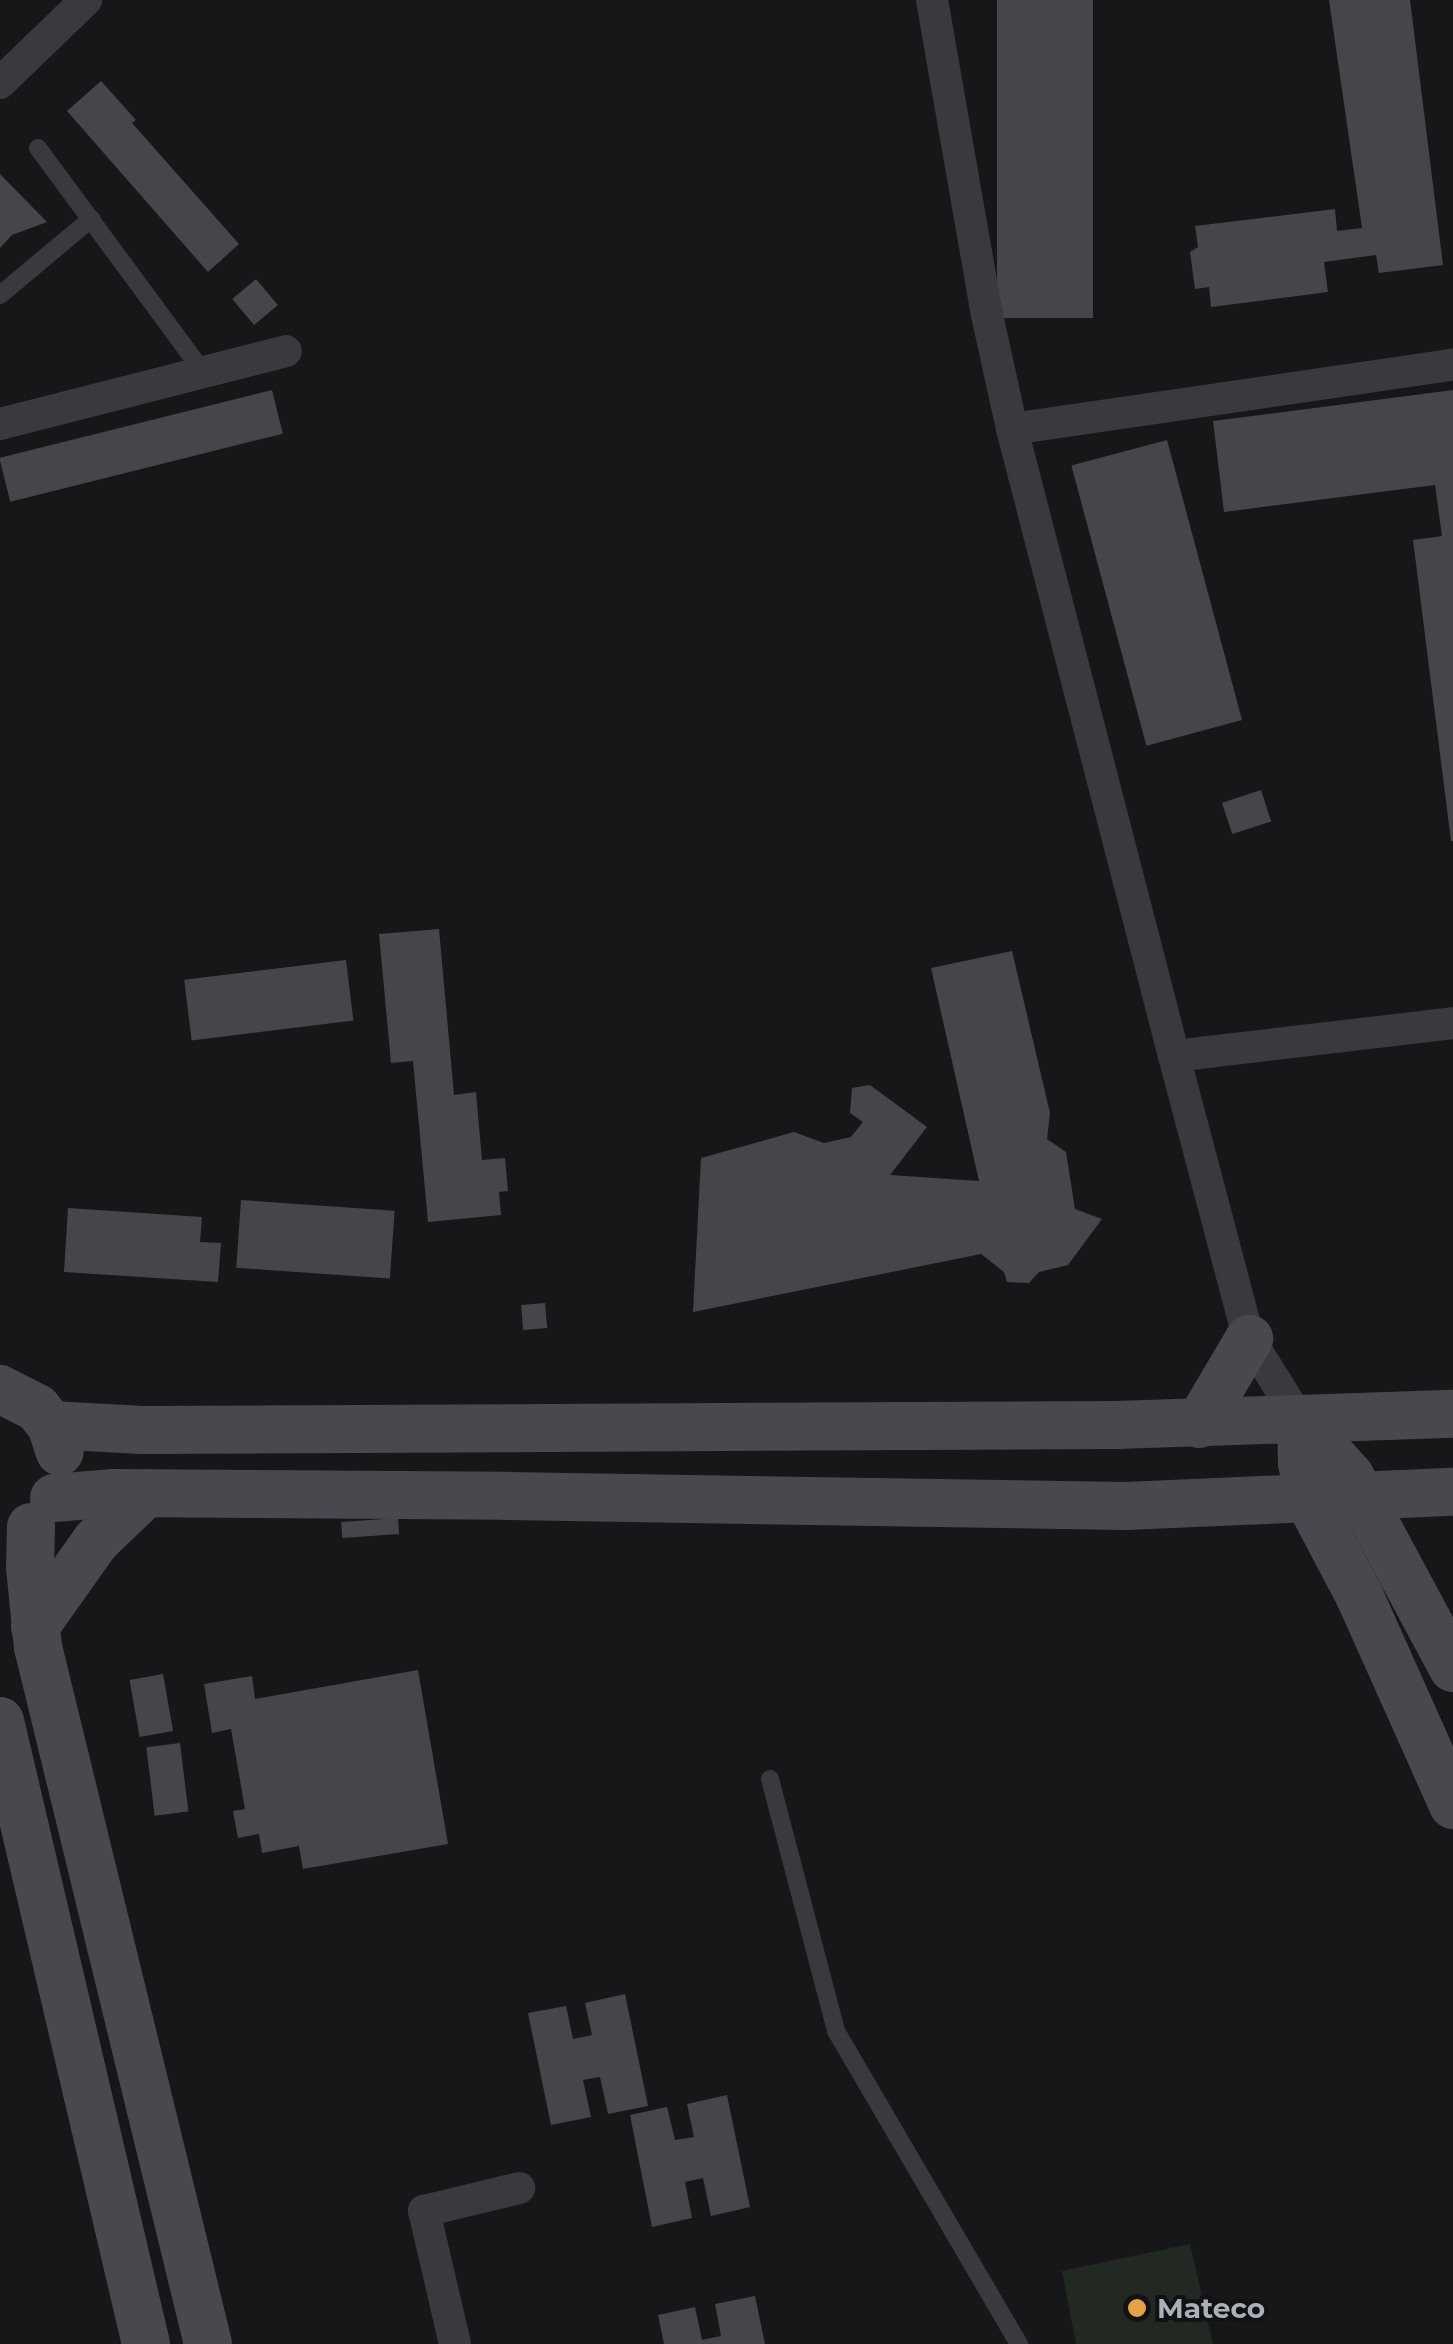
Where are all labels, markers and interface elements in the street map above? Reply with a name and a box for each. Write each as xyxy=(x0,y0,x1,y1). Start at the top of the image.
place label: Mateco xyxy=(1157,2291,1265,2325)
marker: Mateco xyxy=(1126,2297,1148,2319)

